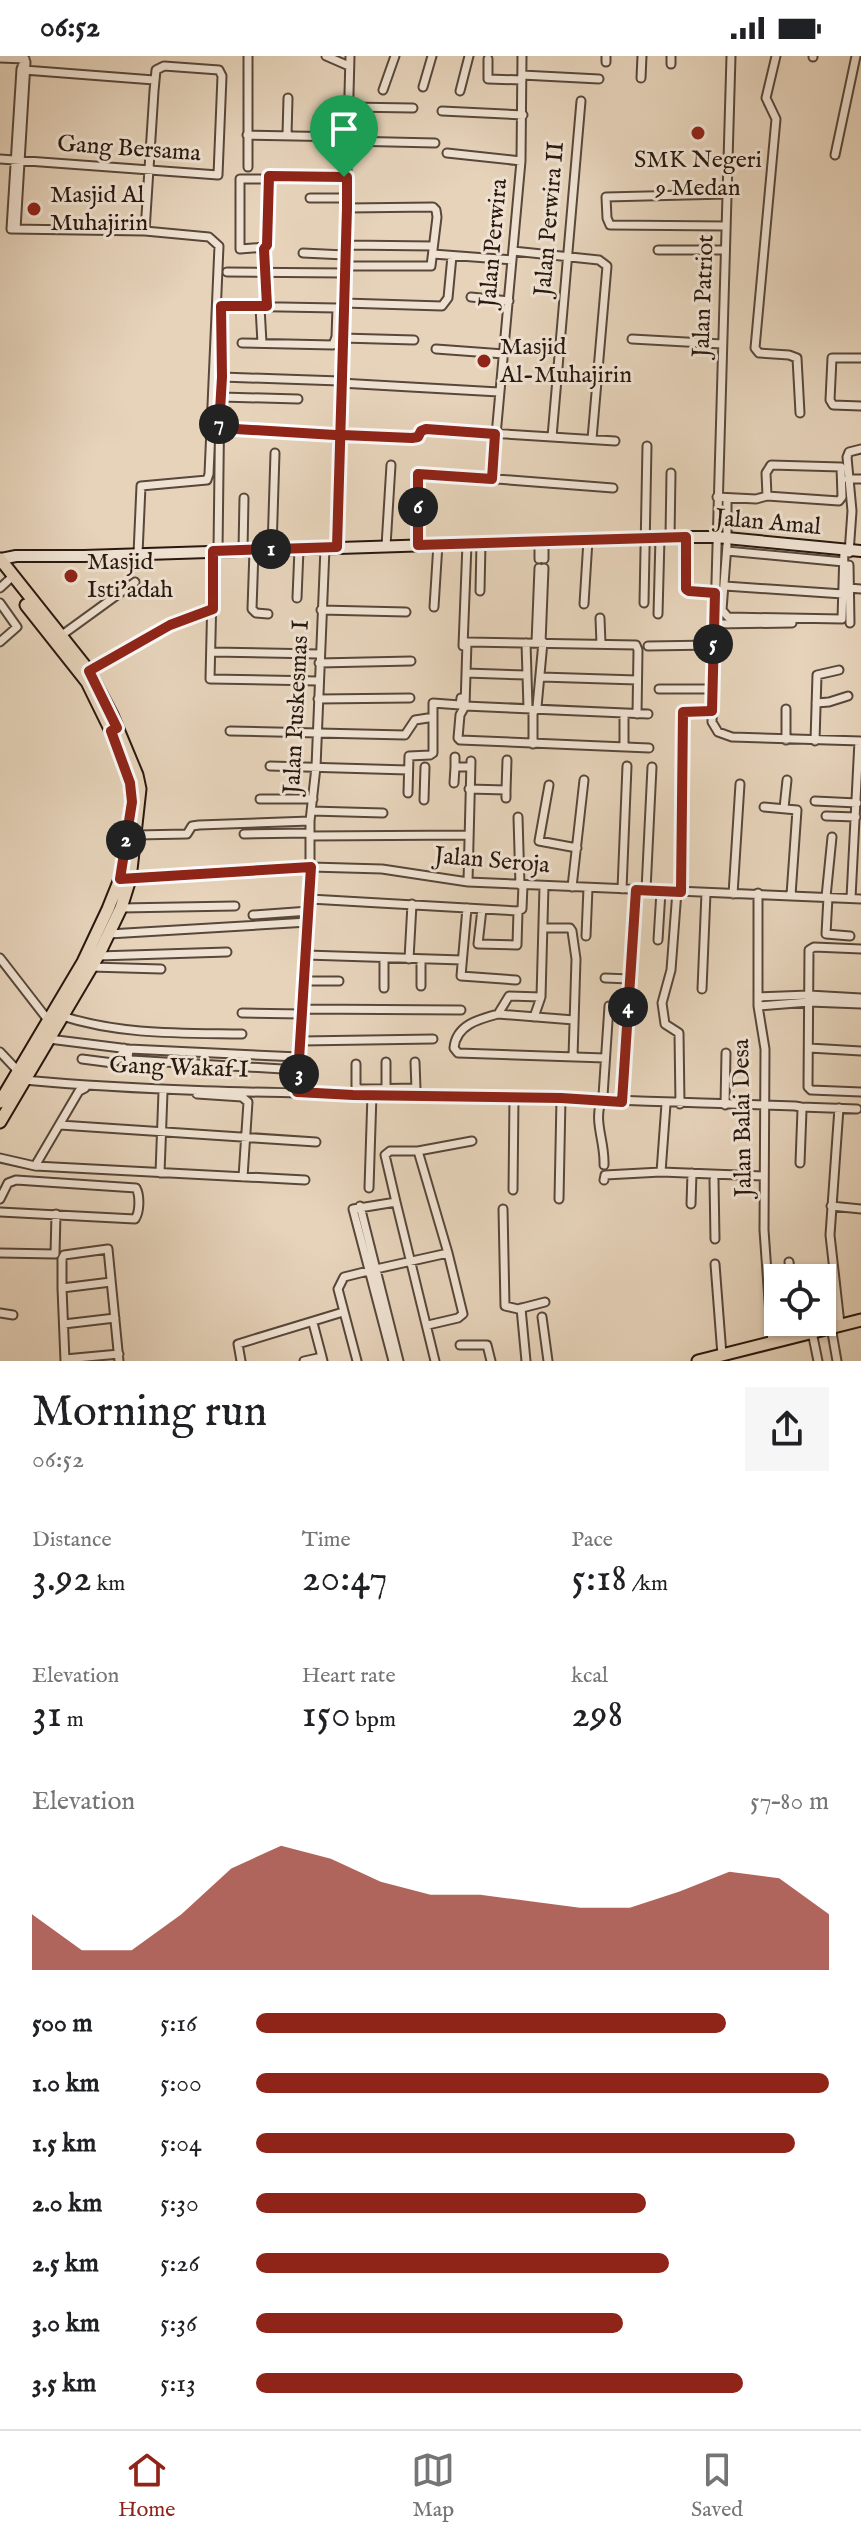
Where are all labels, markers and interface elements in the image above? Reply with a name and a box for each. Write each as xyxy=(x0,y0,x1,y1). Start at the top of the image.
text: 06:52 xyxy=(40,9,100,47)
pin xyxy=(310,95,378,177)
icon: arrive xyxy=(322,107,366,151)
marker: SMK Negeri 9 Medan xyxy=(689,124,707,142)
street label: Gang Bersama xyxy=(56,129,202,170)
street label: Jalan Perwira II xyxy=(528,140,572,301)
place label: SMK Negeri 9 Medan xyxy=(634,145,762,204)
street label: Jalan Perwira xyxy=(473,177,515,312)
place label: Masjid Al Muhajirin xyxy=(50,180,148,239)
marker: Masjid Al Muhajirin xyxy=(25,200,43,218)
street label: Jalan Patriot xyxy=(686,234,722,361)
place label: Masjid Al-Muhajirin xyxy=(499,332,632,391)
marker: Masjid Al-Muhajirin xyxy=(475,352,493,370)
pin: 7 xyxy=(199,404,239,444)
text: 7 xyxy=(214,410,224,438)
pin: 6 xyxy=(398,487,438,527)
text: 6 xyxy=(413,493,423,521)
street label: Jalan Amal xyxy=(711,503,823,543)
pin: 1 xyxy=(251,529,291,569)
text: 1 xyxy=(267,535,275,563)
place label: Masjid Isti'adah xyxy=(87,547,173,606)
marker: Masjid Isti'adah xyxy=(62,567,80,585)
street label: Jalan Puskesmas I xyxy=(277,619,317,798)
pin: 5 xyxy=(693,624,733,664)
text: 5 xyxy=(709,630,717,658)
pin: 2 xyxy=(106,820,146,860)
text: 2 xyxy=(121,826,131,854)
street label: Jalan Seroja xyxy=(430,840,552,882)
pin: 4 xyxy=(608,987,648,1027)
text: 4 xyxy=(623,993,633,1021)
street label: Jalan Balai Desa xyxy=(726,1038,760,1200)
street label: Gang Wakaf I xyxy=(109,1050,249,1086)
pin: 3 xyxy=(279,1054,319,1094)
text: 3 xyxy=(295,1060,303,1088)
map controls xyxy=(764,1264,836,1336)
button: locate xyxy=(764,1264,836,1336)
text: Morning run xyxy=(32,1385,267,1441)
button: share xyxy=(745,1387,829,1471)
text: 06:52 xyxy=(32,1443,84,1476)
text: Distance xyxy=(32,1526,112,1554)
text: Time xyxy=(302,1526,351,1554)
text: Pace xyxy=(571,1526,613,1554)
text: 3.92 xyxy=(32,1554,92,1605)
text: 20:47 xyxy=(302,1554,388,1605)
text: 5:18 xyxy=(571,1554,627,1605)
text: km xyxy=(92,1570,125,1598)
text: /km xyxy=(627,1570,668,1598)
text: Elevation xyxy=(32,1662,119,1690)
text: Heart rate xyxy=(302,1662,396,1690)
text: kcal xyxy=(571,1662,608,1690)
text: 31 xyxy=(32,1690,62,1741)
text: 150 xyxy=(302,1690,351,1741)
text: 298 xyxy=(571,1690,623,1741)
text: m xyxy=(62,1706,84,1734)
text: bpm xyxy=(351,1706,396,1734)
text: Elevation xyxy=(32,1785,135,1818)
text: 57–80 m xyxy=(750,1785,829,1818)
text: 500 m xyxy=(32,2007,93,2040)
text: 5:16 xyxy=(160,2007,197,2040)
text: 1.0 km xyxy=(32,2067,100,2100)
text: 5:00 xyxy=(160,2067,202,2100)
text: 1.5 km xyxy=(32,2127,96,2160)
text: 5:04 xyxy=(160,2127,202,2160)
text: 2.0 km xyxy=(32,2187,102,2220)
text: 5:30 xyxy=(160,2187,199,2220)
text: 2.5 km xyxy=(32,2247,99,2280)
text: 5:26 xyxy=(160,2247,199,2280)
text: 3.0 km xyxy=(32,2307,100,2340)
text: 5:36 xyxy=(160,2307,197,2340)
text: 3.5 km xyxy=(32,2367,96,2400)
text: 5:13 xyxy=(160,2367,196,2400)
tab: Home xyxy=(118,2448,175,2524)
tab: Map xyxy=(411,2448,455,2524)
tab: Saved xyxy=(691,2448,743,2524)

